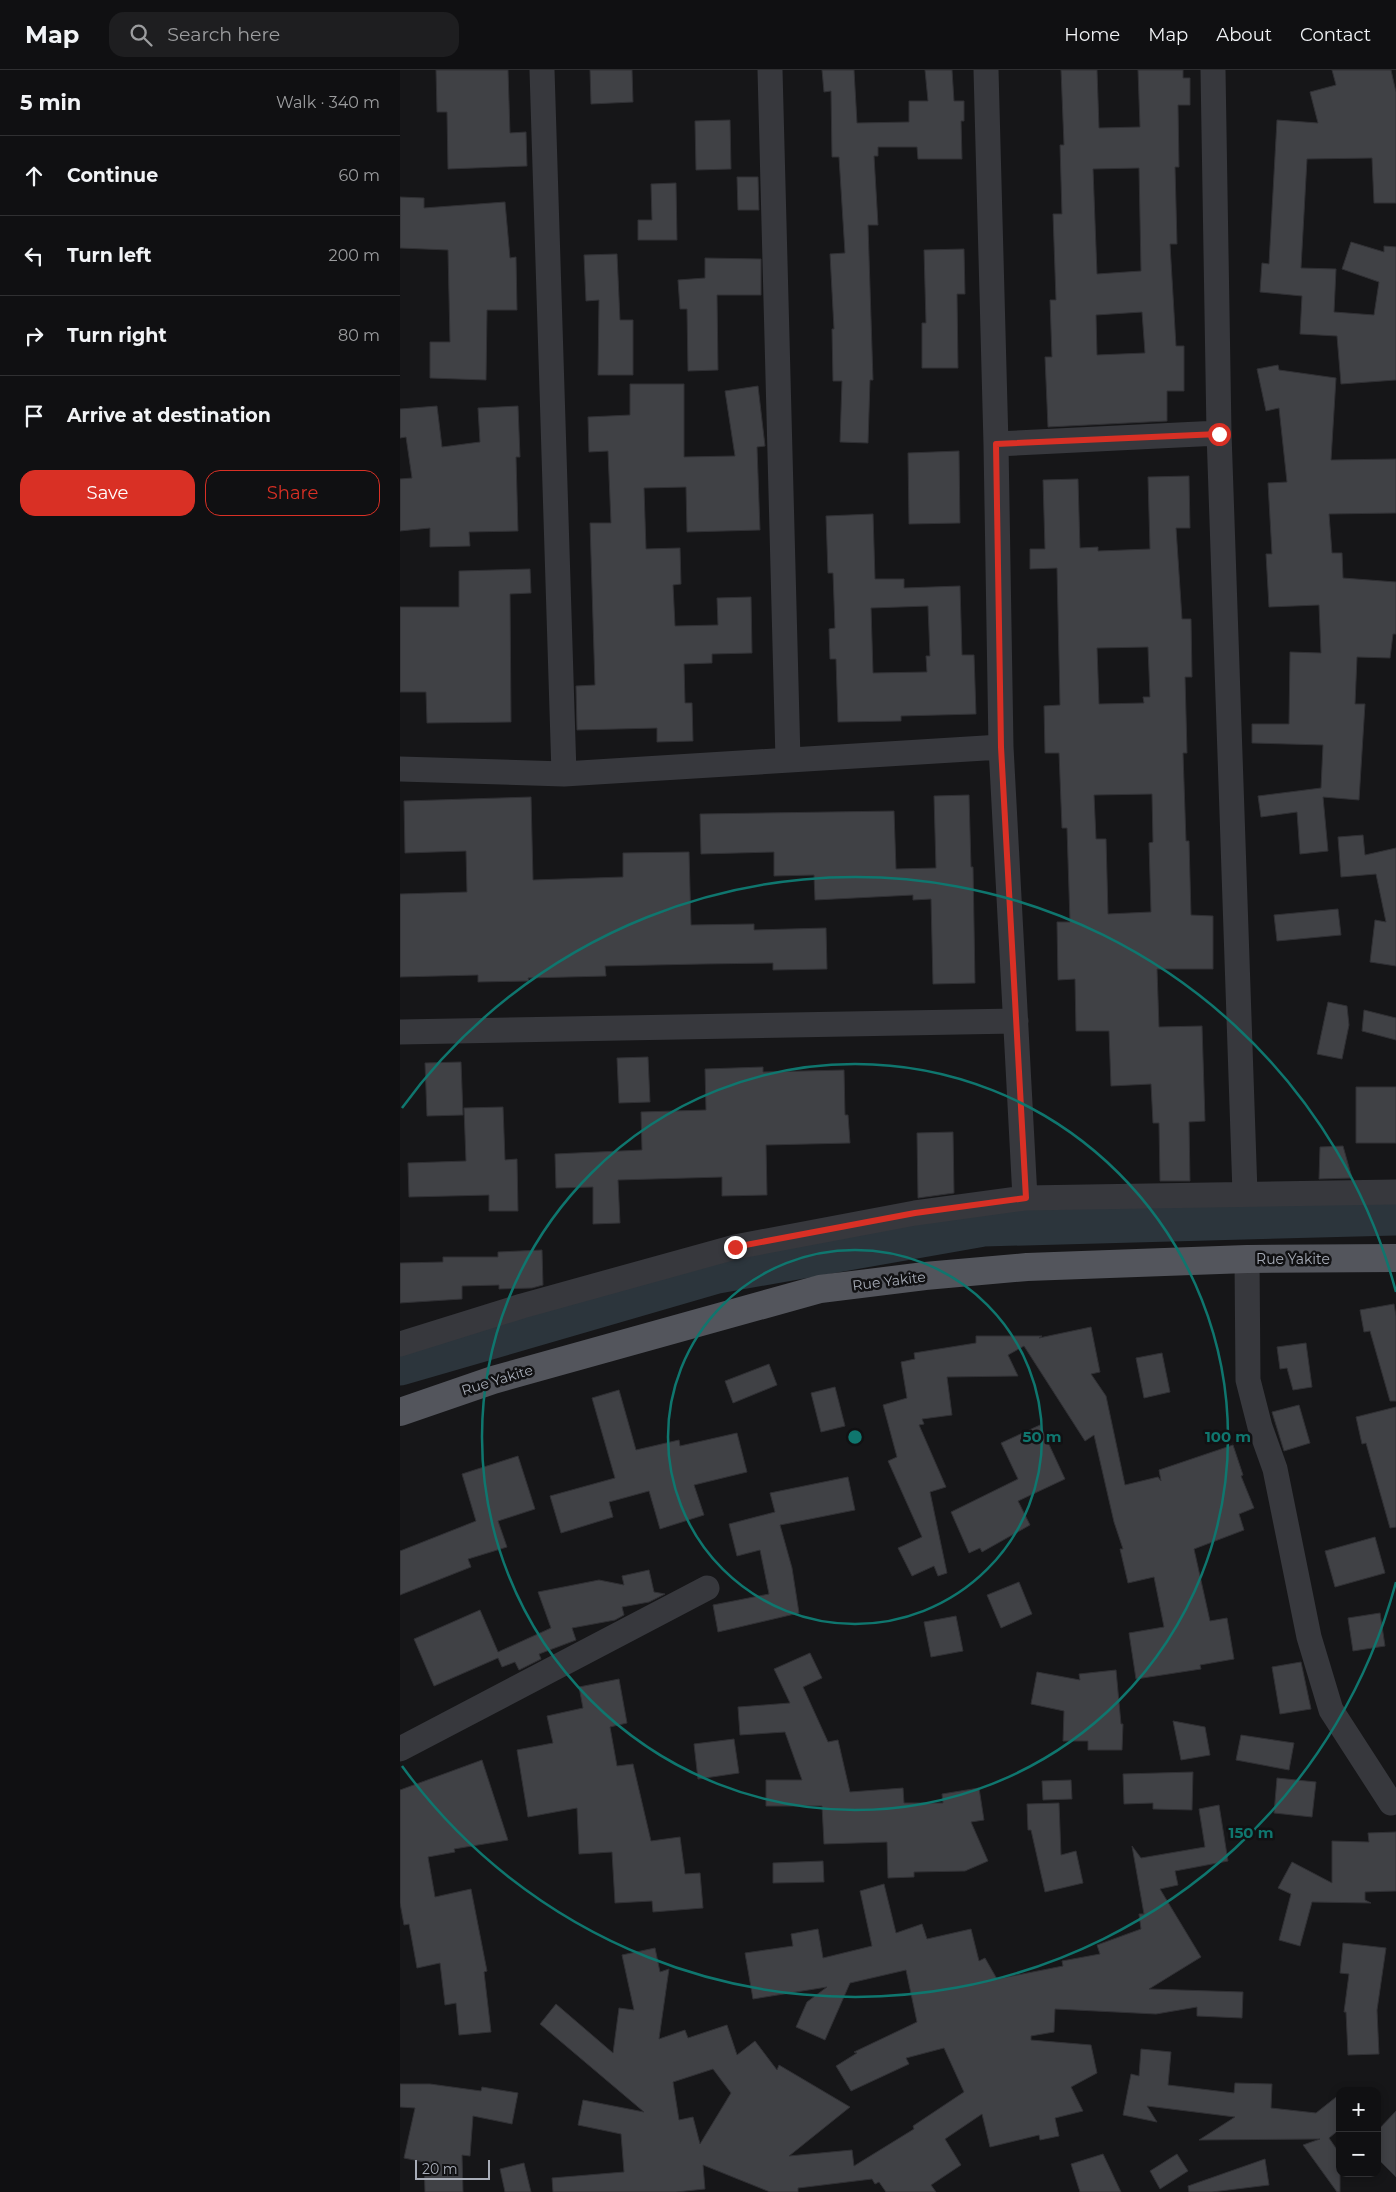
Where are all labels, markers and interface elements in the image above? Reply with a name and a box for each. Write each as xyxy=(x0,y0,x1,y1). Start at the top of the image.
search box xyxy=(109,12,459,57)
text: Map xyxy=(25,20,79,49)
icon: search xyxy=(127,21,155,49)
text: Search here xyxy=(167,23,280,46)
text: Home xyxy=(1064,24,1120,46)
text: Map xyxy=(1148,24,1188,46)
text: About xyxy=(1216,24,1272,46)
text: Contact xyxy=(1300,24,1371,46)
text: 5 min xyxy=(20,90,81,115)
text: Walk · 340 m xyxy=(276,93,380,112)
icon: ahead xyxy=(20,162,48,190)
text: Continue xyxy=(67,164,158,187)
text: 60 m xyxy=(338,166,380,185)
icon: left xyxy=(20,242,48,270)
text: Turn left xyxy=(67,244,152,267)
text: 200 m xyxy=(329,246,380,265)
icon: right xyxy=(20,322,48,350)
text: Turn right xyxy=(67,324,167,347)
text: 80 m xyxy=(338,326,380,345)
icon: arrive xyxy=(20,402,48,430)
text: Arrive at destination xyxy=(67,404,271,427)
route start xyxy=(1208,423,1231,446)
button: Save xyxy=(20,470,195,516)
button: Share xyxy=(205,470,380,516)
route end xyxy=(724,1236,747,1259)
street label: Rue Yakite xyxy=(1256,1250,1330,1268)
street label: Rue Yakite xyxy=(851,1268,927,1294)
street label: Rue Yakite xyxy=(459,1361,535,1399)
text: 50 m xyxy=(1022,1427,1062,1446)
text: 100 m xyxy=(1205,1427,1251,1446)
centre of rings xyxy=(846,1428,864,1446)
text: 150 m xyxy=(1229,1823,1273,1842)
map controls xyxy=(1336,2087,1381,2177)
button: + xyxy=(1336,2087,1381,2132)
button: − xyxy=(1336,2132,1381,2177)
scale bar xyxy=(415,2157,490,2180)
text: 20 m xyxy=(422,2160,458,2178)

